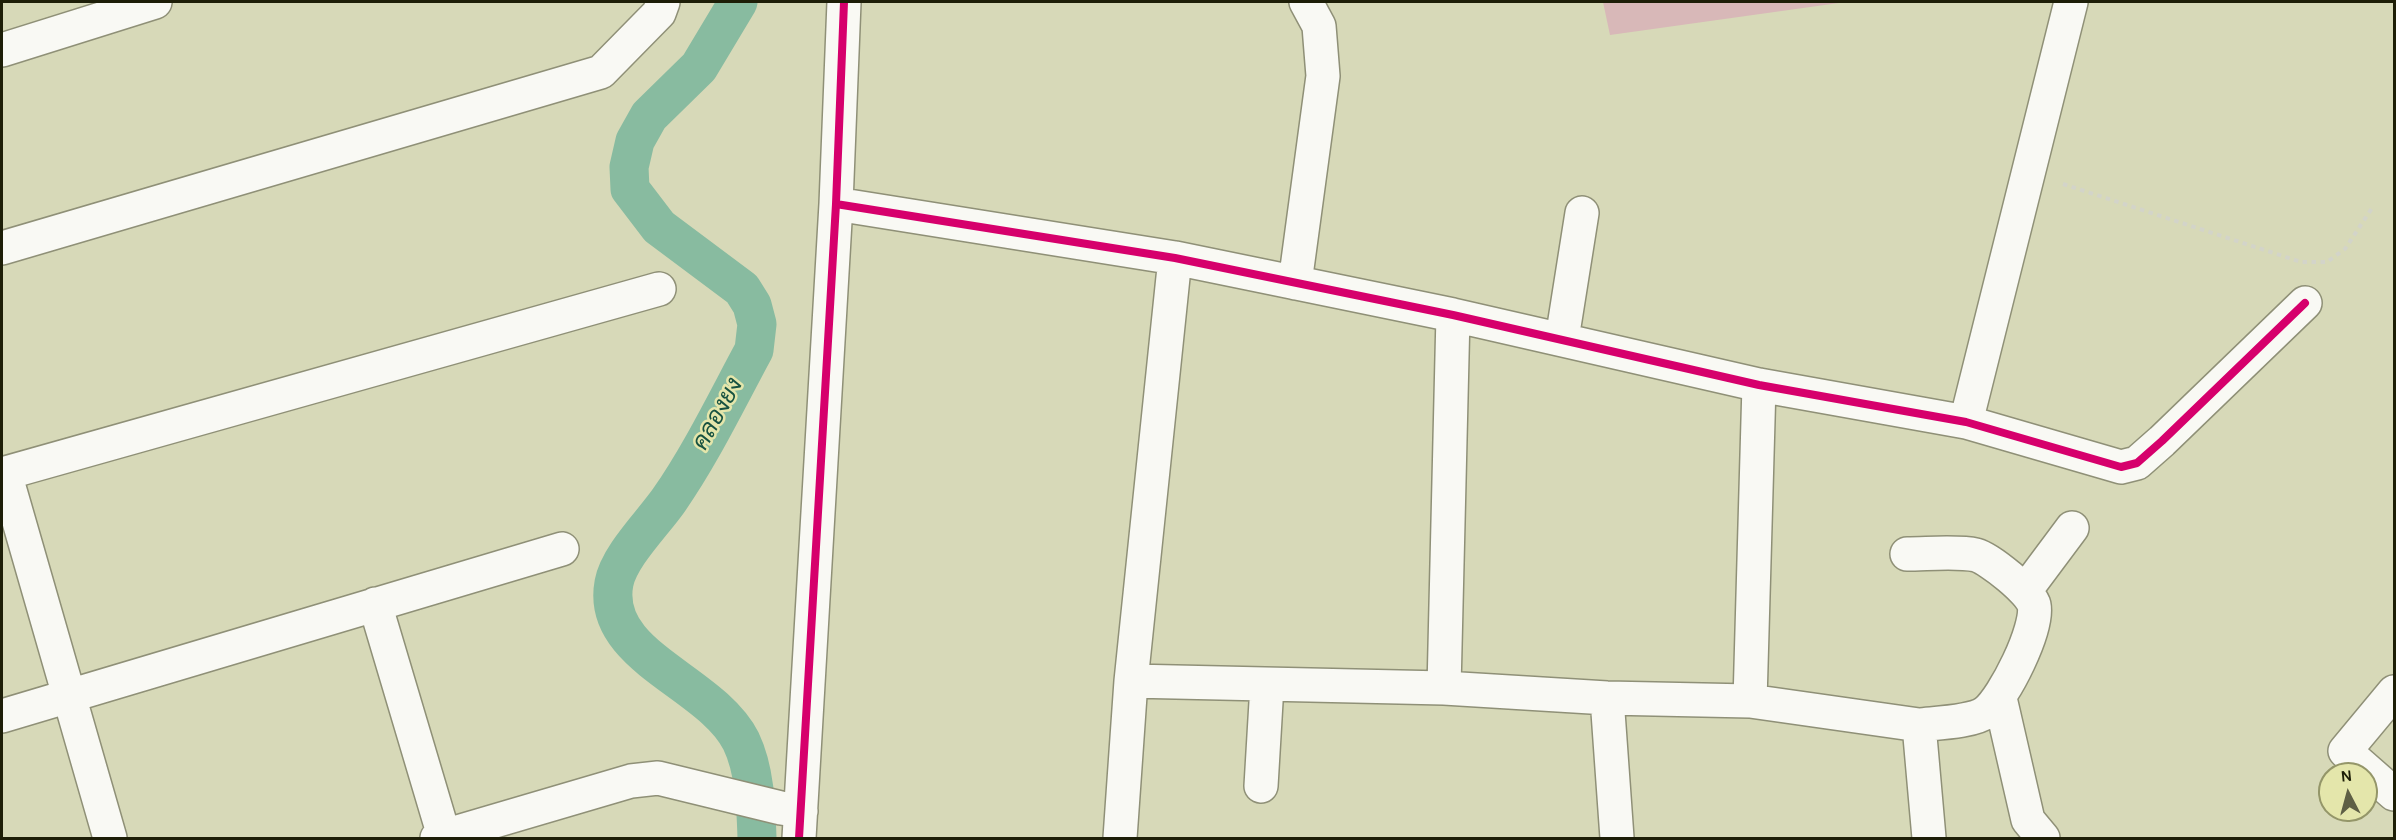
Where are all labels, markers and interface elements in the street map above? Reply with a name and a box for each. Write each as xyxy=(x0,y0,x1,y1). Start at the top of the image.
water label: คลองยง xyxy=(686,373,750,455)
north arrow xyxy=(2318,762,2378,822)
text: N xyxy=(2340,766,2353,786)

